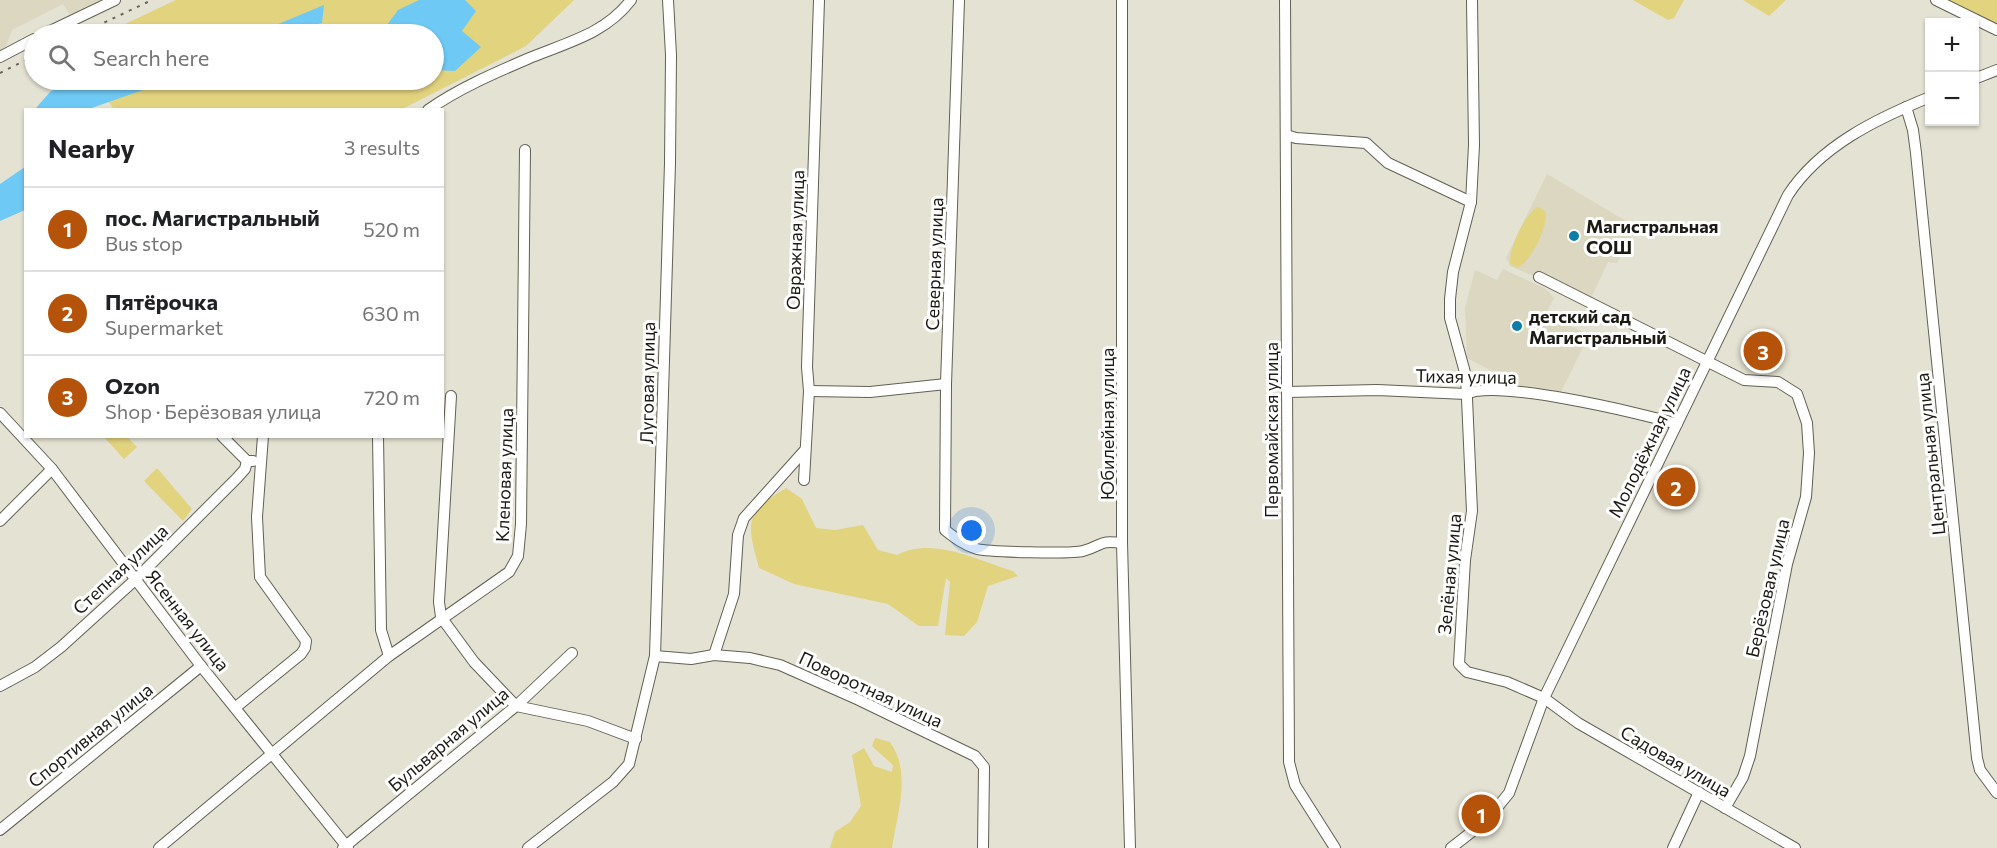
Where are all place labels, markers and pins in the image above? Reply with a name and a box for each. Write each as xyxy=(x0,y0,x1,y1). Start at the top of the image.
place label: Магистральная СОШ xyxy=(1586,215,1718,258)
marker: Магистральная СОШ xyxy=(1567,229,1581,243)
place label: детский сад Магистральный xyxy=(1529,305,1667,348)
marker: детский сад Магистральный xyxy=(1510,319,1524,333)
pin: 3 xyxy=(1744,328,1782,374)
pin: 2 xyxy=(1656,464,1696,510)
pin: 1 xyxy=(1462,792,1500,836)

